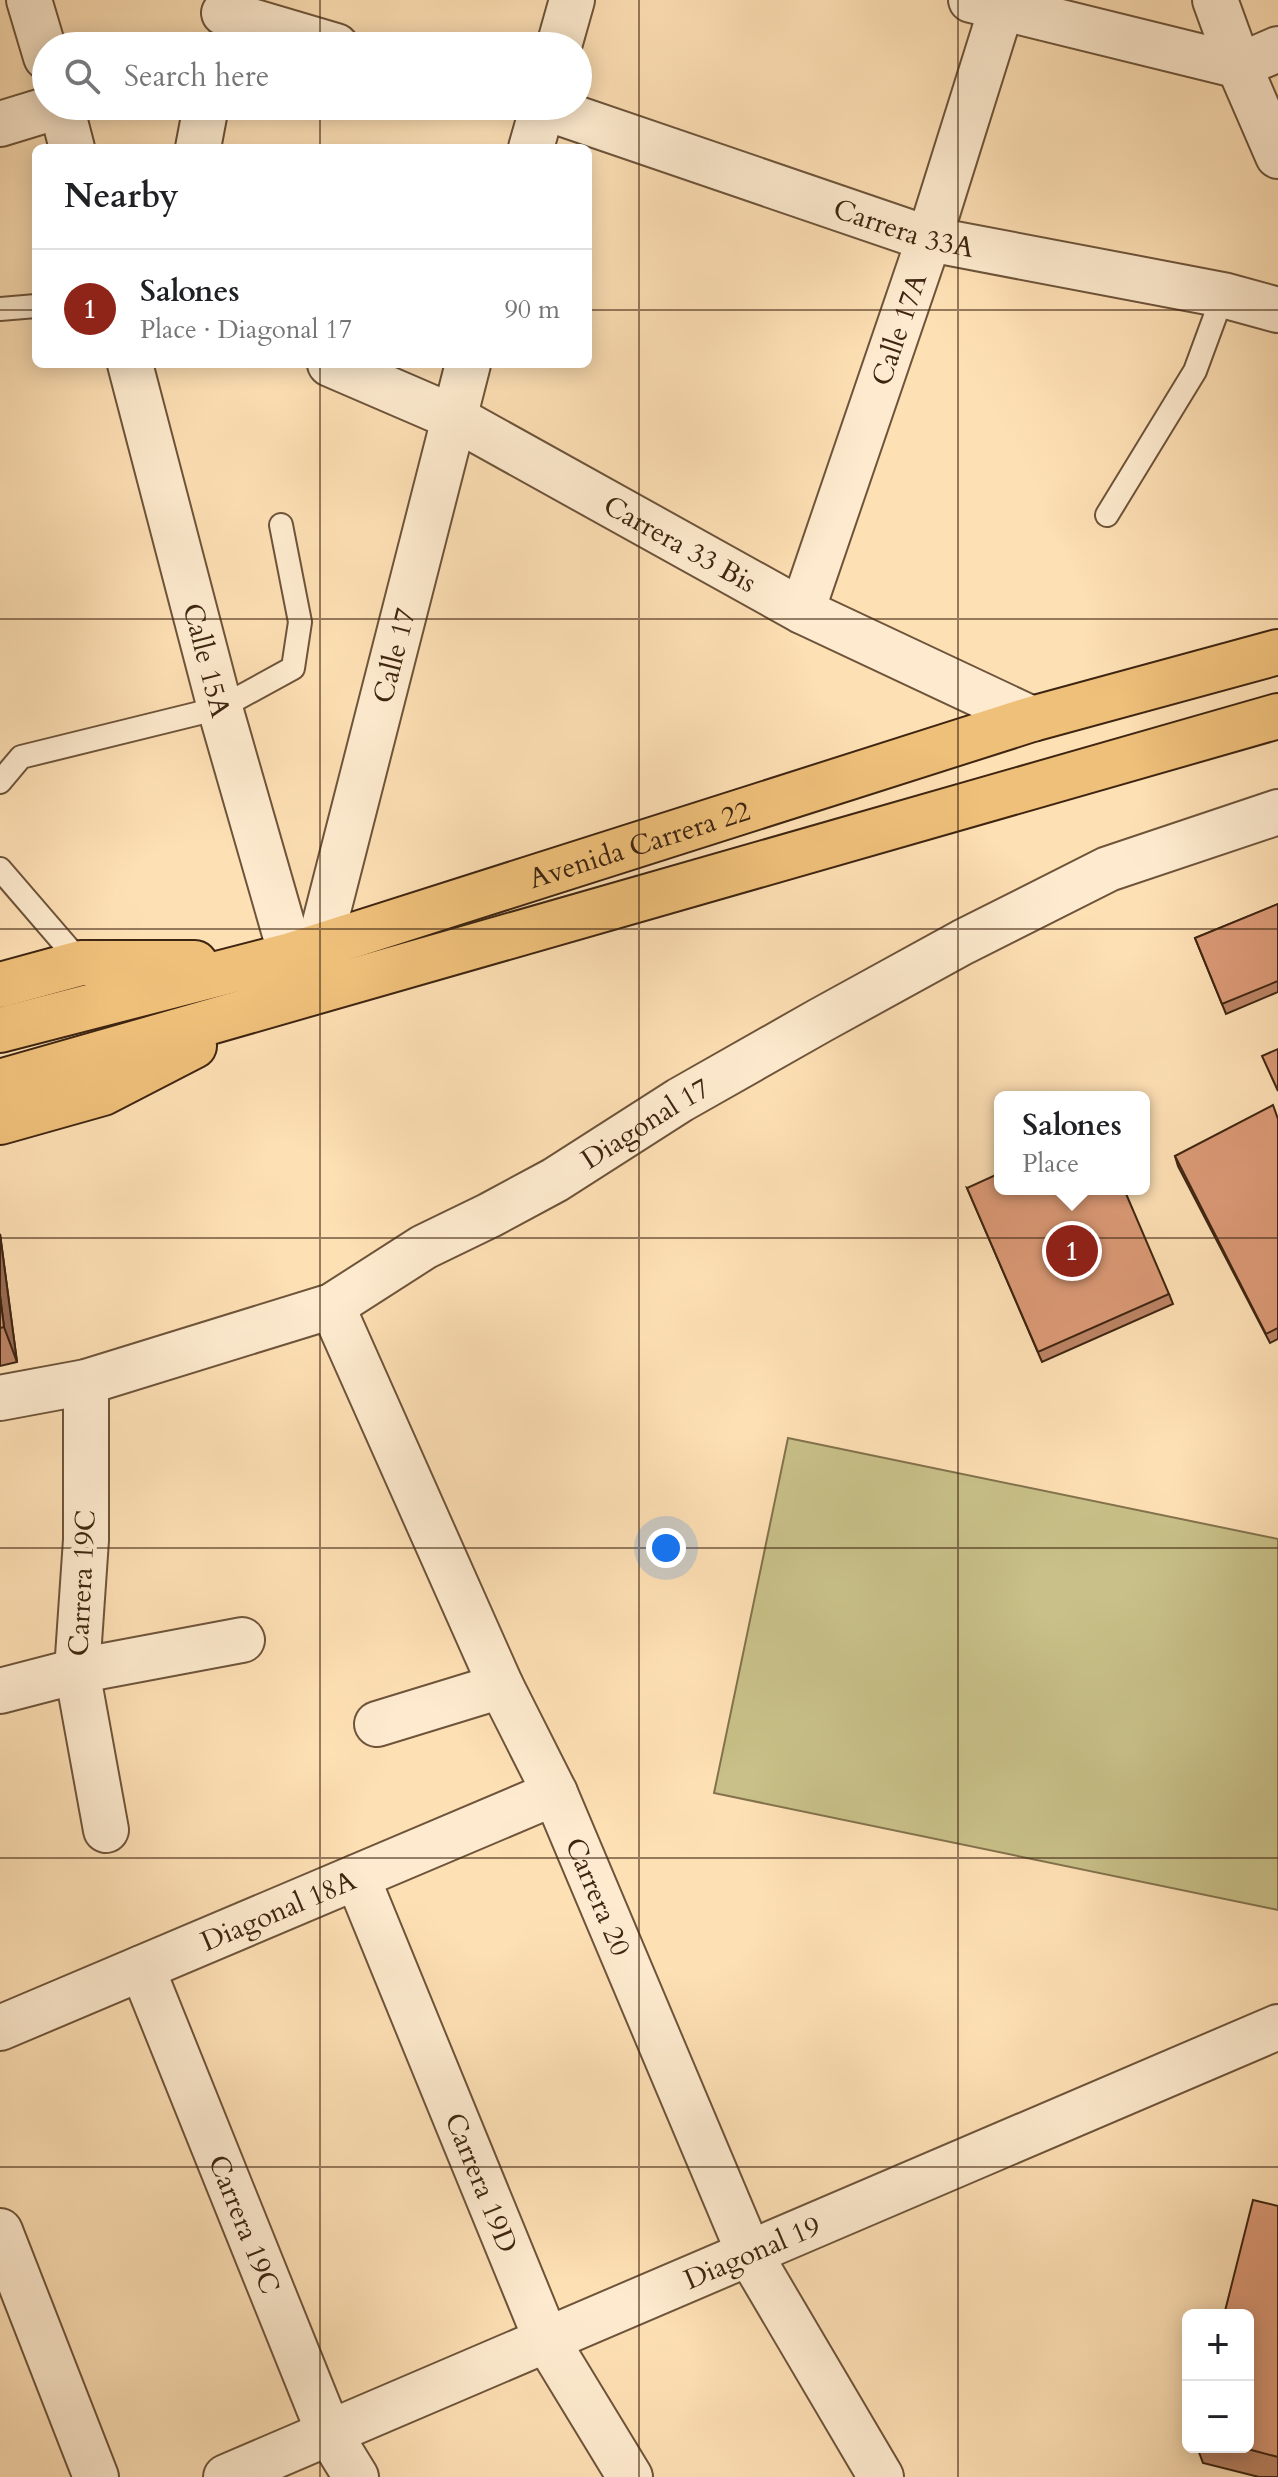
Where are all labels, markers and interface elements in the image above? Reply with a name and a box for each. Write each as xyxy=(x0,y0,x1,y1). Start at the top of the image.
search box xyxy=(32,32,592,120)
icon: search xyxy=(60,54,104,98)
text: Search here xyxy=(124,56,269,97)
text: Nearby xyxy=(64,173,179,219)
street label: Carrera 33A xyxy=(828,190,977,267)
street label: Calle 17A xyxy=(862,268,936,391)
text: Salones xyxy=(140,271,240,312)
text: 1 xyxy=(83,292,97,327)
text: 90 m xyxy=(504,292,560,327)
text: Place · Diagonal 17 xyxy=(140,312,352,347)
street label: Carrera 33 Bis xyxy=(597,487,763,602)
street label: Calle 15A xyxy=(173,599,240,722)
street label: Calle 17 xyxy=(364,604,425,707)
street label: Avenida Carrera 22 xyxy=(524,792,755,898)
street label: Diagonal 17 xyxy=(574,1069,717,1178)
popup xyxy=(994,1091,1150,1195)
text: Salones xyxy=(1022,1105,1122,1146)
text: Place xyxy=(1022,1146,1079,1181)
pin: 1 xyxy=(1046,1221,1098,1281)
street label: Carrera 19C xyxy=(59,1509,105,1657)
your location xyxy=(646,1528,686,1568)
street label: Carrera 20 xyxy=(556,1832,640,1962)
street label: Diagonal 18A xyxy=(195,1861,362,1961)
street label: Carrera 19D xyxy=(435,2107,527,2258)
street label: Carrera 19C xyxy=(199,2149,289,2300)
street label: Diagonal 19 xyxy=(678,2207,826,2299)
map controls xyxy=(1182,2309,1254,2453)
button: + xyxy=(1182,2309,1254,2381)
button: − xyxy=(1182,2381,1254,2453)

